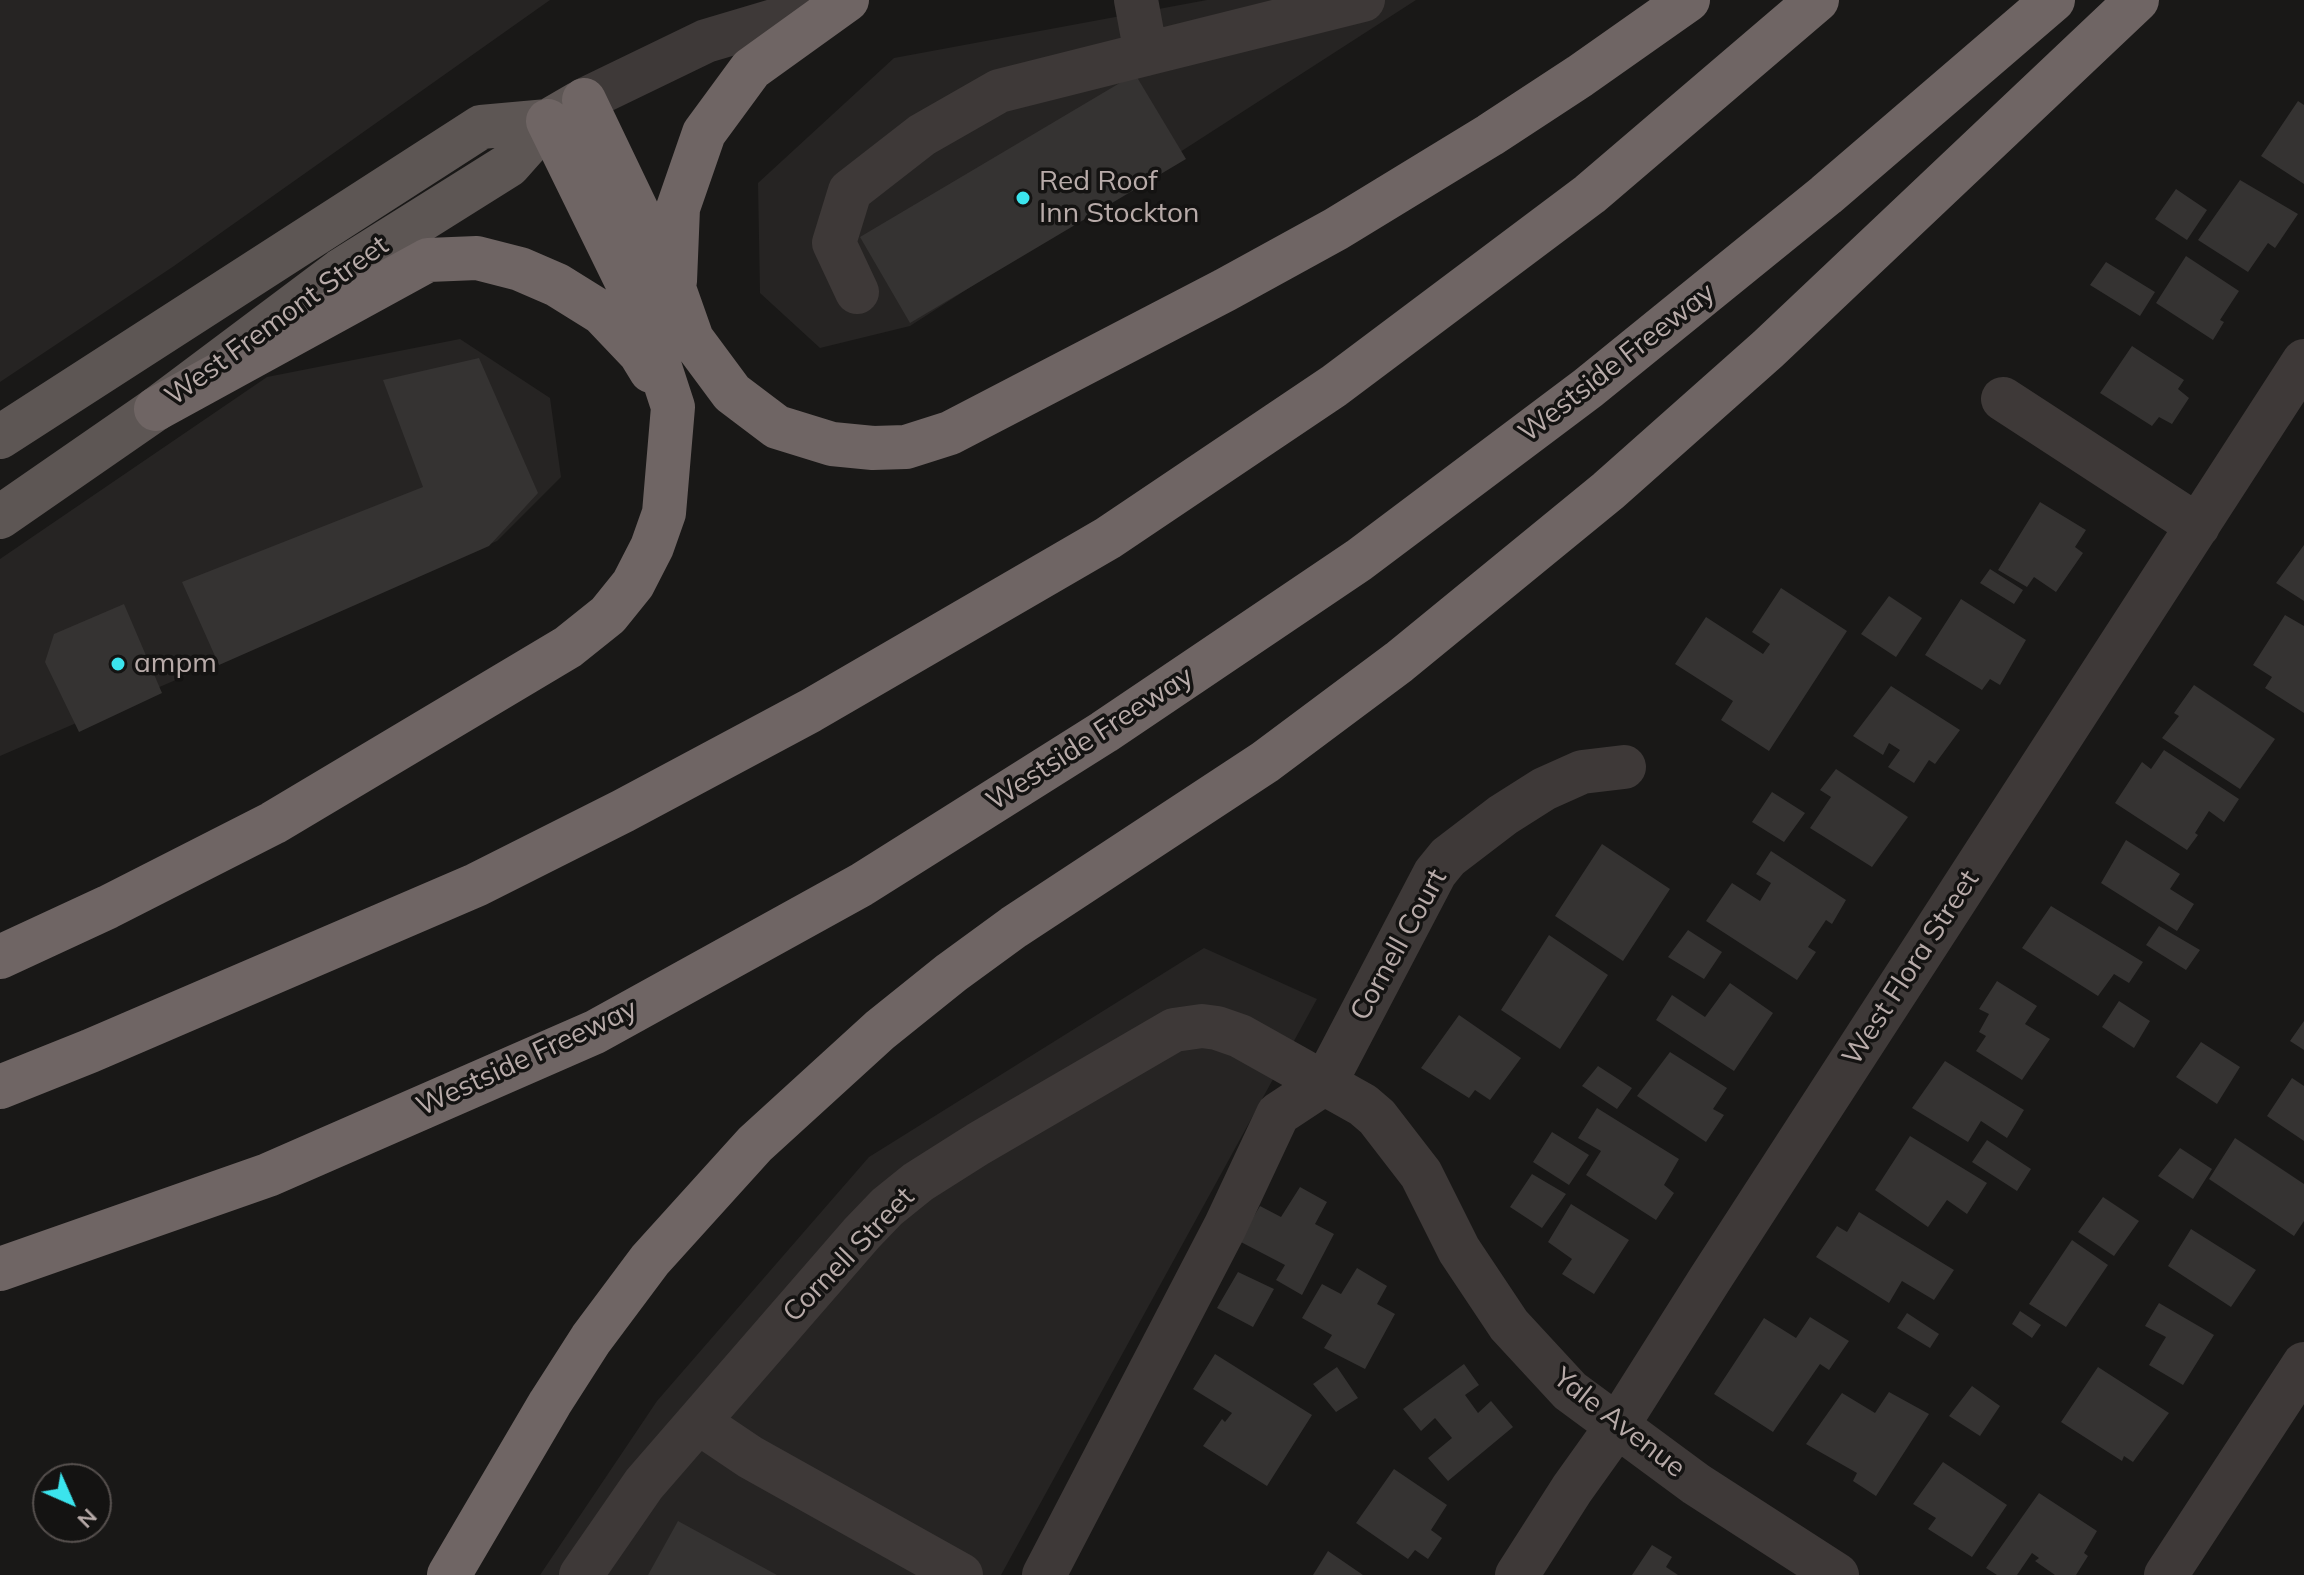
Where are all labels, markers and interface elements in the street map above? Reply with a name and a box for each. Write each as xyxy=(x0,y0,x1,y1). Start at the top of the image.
place label: Red Roof Inn Stockton xyxy=(1039,165,1199,231)
marker: Red Roof Inn Stockton xyxy=(1014,189,1032,207)
street label: West Fremont Street xyxy=(159,229,395,413)
street label: Westside Freeway xyxy=(1512,276,1722,450)
place label: ampm xyxy=(134,647,217,681)
marker: ampm xyxy=(109,655,127,673)
street label: Westside Freeway xyxy=(980,660,1200,818)
street label: Cornell Court xyxy=(1344,864,1454,1026)
street label: West Flora Street xyxy=(1835,864,1987,1072)
street label: Westside Freeway xyxy=(411,992,643,1124)
street label: Cornell Street xyxy=(776,1181,922,1329)
street label: Yale Avenue xyxy=(1546,1361,1692,1485)
north arrow xyxy=(32,1463,112,1543)
text: N xyxy=(72,1503,103,1534)

